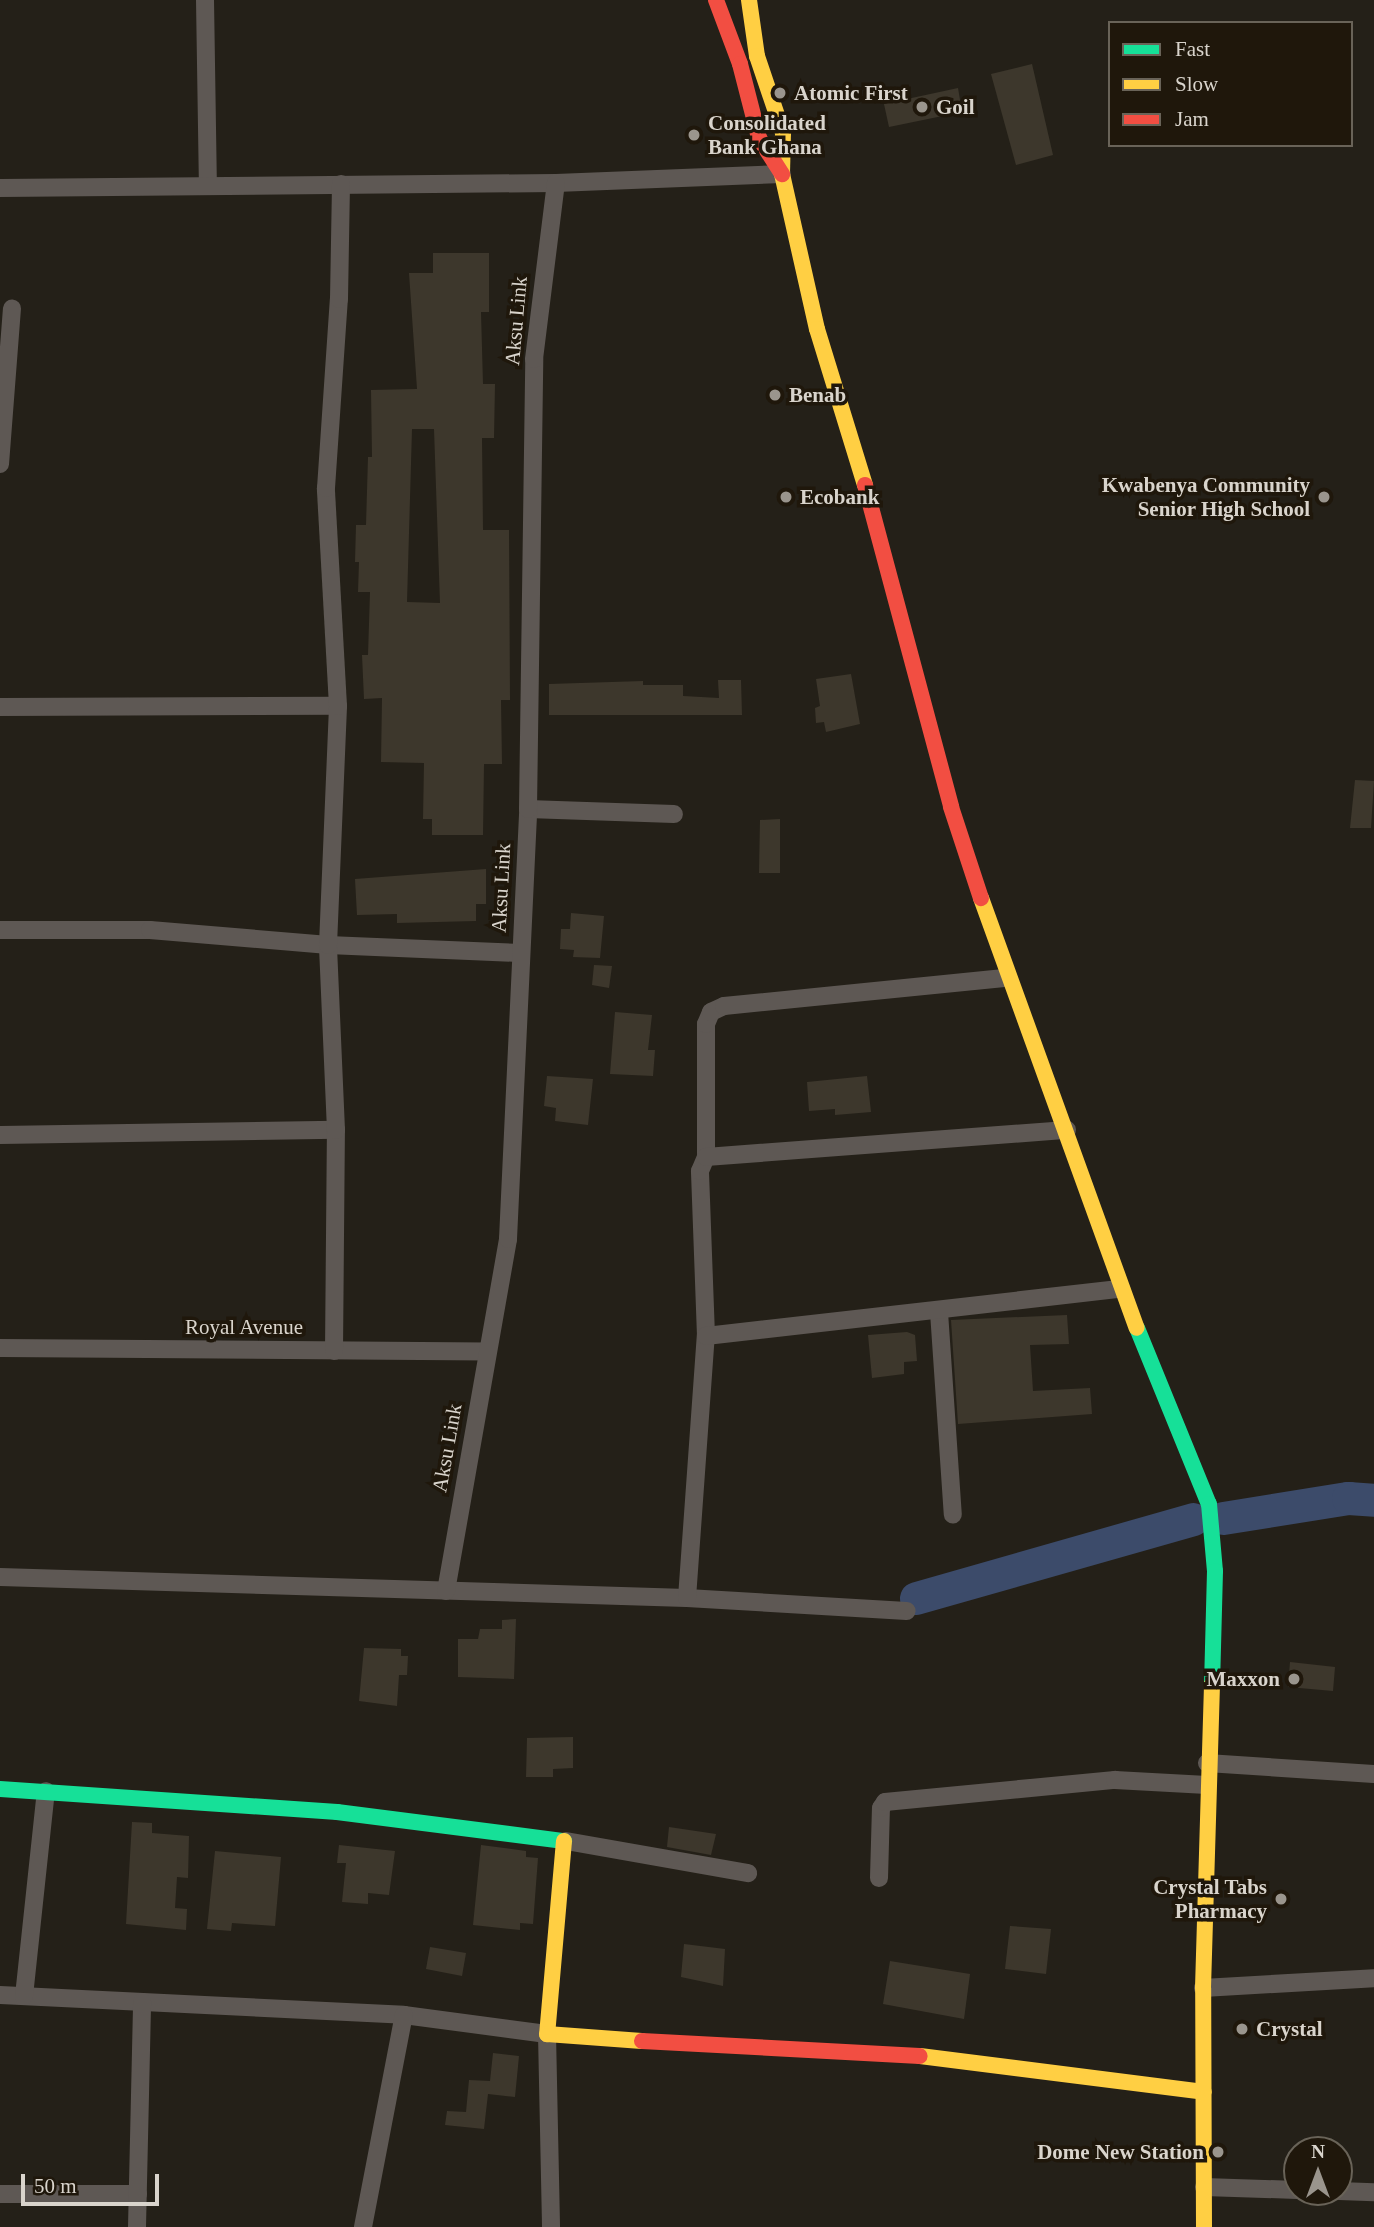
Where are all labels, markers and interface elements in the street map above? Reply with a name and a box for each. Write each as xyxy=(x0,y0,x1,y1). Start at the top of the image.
legend xyxy=(1108,21,1353,147)
text: Fast xyxy=(1175,37,1210,61)
text: Slow xyxy=(1175,72,1218,96)
place label: Atomic First xyxy=(794,80,908,106)
marker: Atomic First xyxy=(772,85,788,101)
place label: Goil xyxy=(936,94,975,120)
marker: Goil xyxy=(914,99,930,115)
text: Jam xyxy=(1175,107,1209,131)
place label: Consolidated Bank Ghana xyxy=(708,110,826,160)
marker: Consolidated Bank Ghana xyxy=(686,127,702,143)
street label: Aksu Link xyxy=(500,275,532,367)
place label: Benab xyxy=(789,382,846,408)
marker: Benab xyxy=(767,387,783,403)
place label: Kwabenya Community Senior High School xyxy=(1102,472,1310,522)
place label: Ecobank xyxy=(800,484,879,510)
marker: Ecobank xyxy=(778,489,794,505)
marker: Kwabenya Community Senior High School xyxy=(1316,489,1332,505)
street label: Aksu Link xyxy=(486,843,516,933)
street label: Royal Avenue xyxy=(184,1314,304,1340)
street label: Aksu Link xyxy=(427,1402,467,1494)
place label: Maxxon xyxy=(1206,1666,1280,1692)
marker: Maxxon xyxy=(1286,1671,1302,1687)
place label: Crystal Tabs Pharmacy xyxy=(1153,1874,1267,1924)
marker: Crystal Tabs Pharmacy xyxy=(1273,1891,1289,1907)
place label: Crystal xyxy=(1256,2016,1322,2042)
marker: Crystal xyxy=(1234,2021,1250,2037)
north arrow xyxy=(1283,2136,1353,2206)
place label: Dome New Station xyxy=(1037,2139,1204,2165)
text: N xyxy=(1311,2141,1325,2162)
marker: Dome New Station xyxy=(1210,2144,1226,2160)
scale bar xyxy=(24,2160,163,2204)
text: 50 m xyxy=(34,2174,77,2198)

